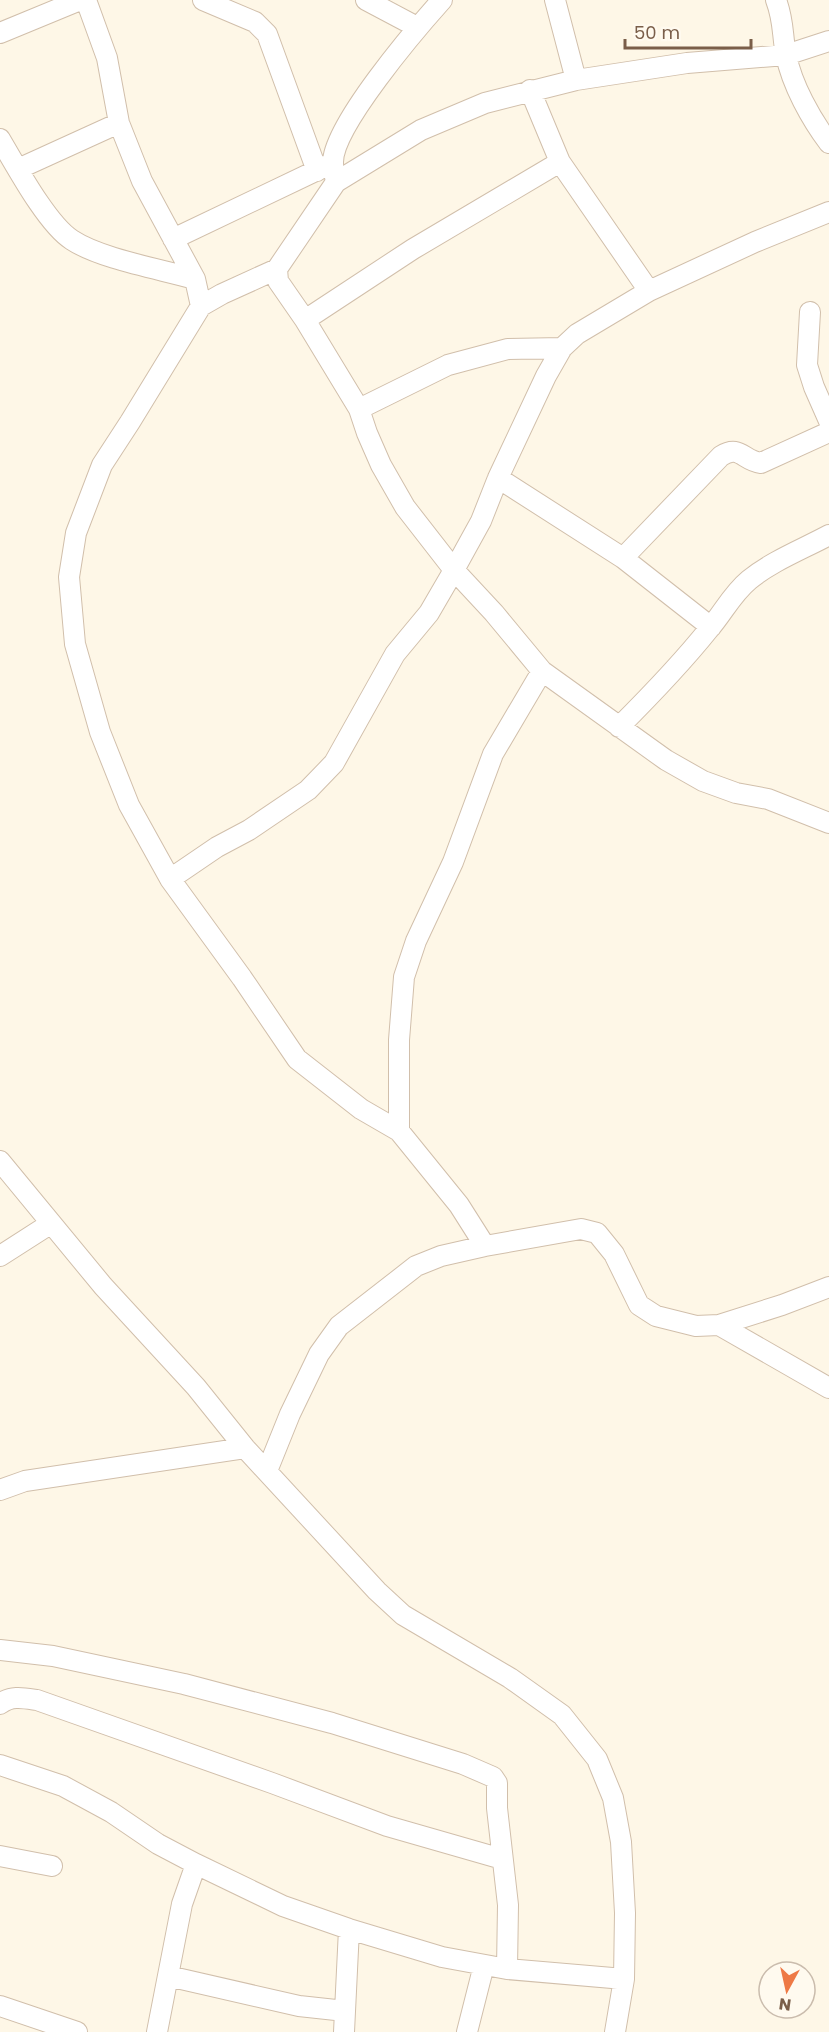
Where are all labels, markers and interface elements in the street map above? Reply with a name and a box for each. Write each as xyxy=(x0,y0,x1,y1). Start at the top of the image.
scale bar xyxy=(625,12,751,50)
text: 50 m xyxy=(634,20,680,45)
north arrow xyxy=(757,1960,817,2020)
text: N xyxy=(777,1992,793,2017)

